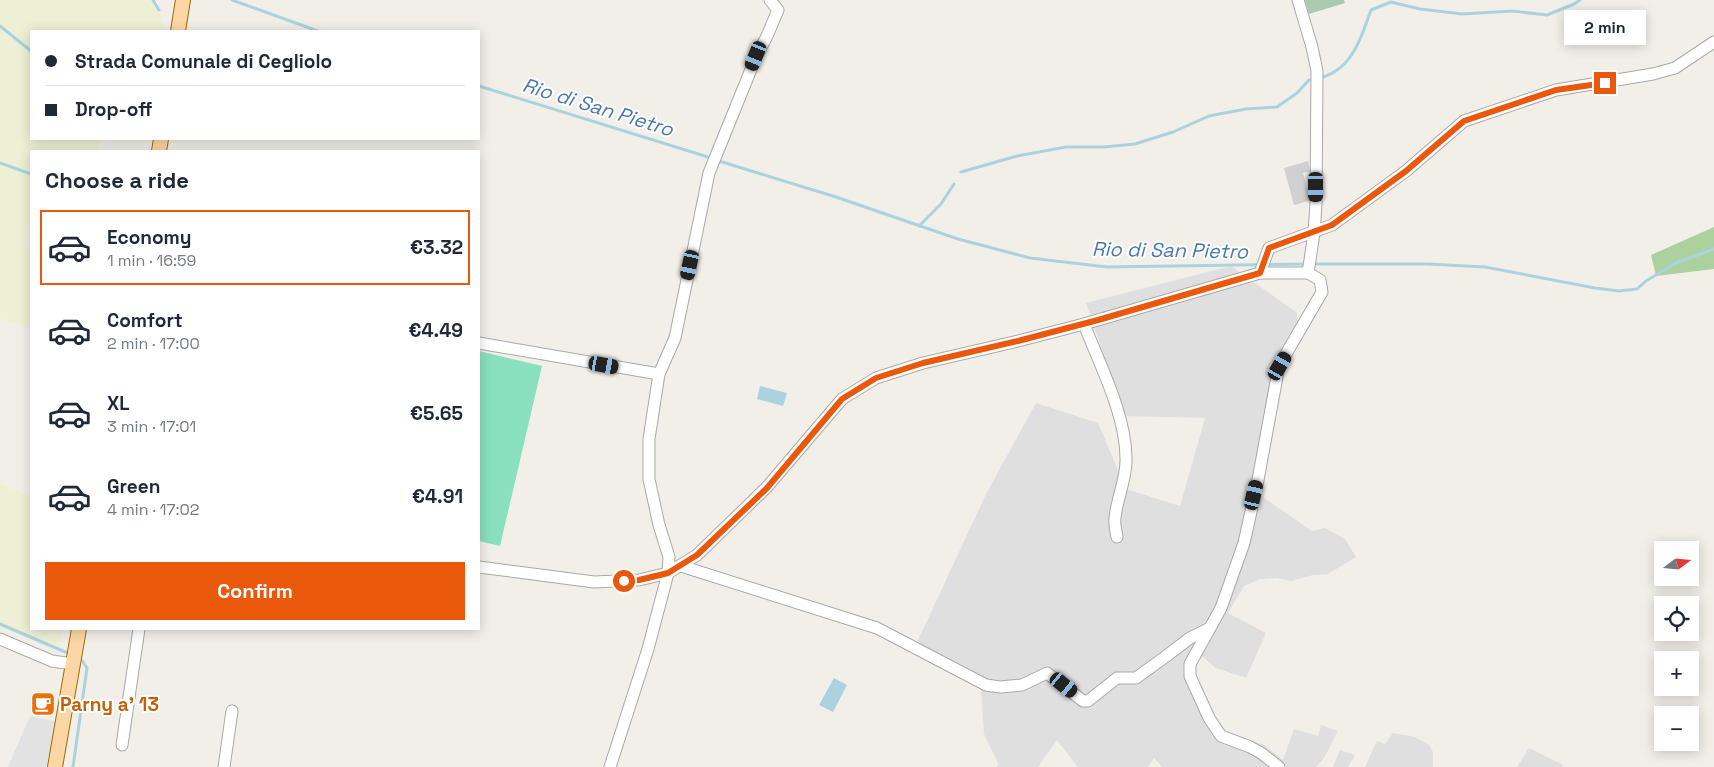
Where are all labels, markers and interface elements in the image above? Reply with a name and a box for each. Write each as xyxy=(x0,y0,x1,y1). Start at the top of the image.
callout: 2 min xyxy=(1564,11,1646,46)
text: 2 min xyxy=(1584,17,1626,38)
car xyxy=(743,39,768,73)
text: Strada Comunale di Cegliolo xyxy=(75,49,332,74)
water label: Rio di San Pietro xyxy=(520,72,677,142)
route end xyxy=(1594,72,1616,94)
text: Drop-off xyxy=(75,97,153,122)
text: Choose a ride xyxy=(45,166,189,194)
car xyxy=(1308,172,1323,202)
icon: car xyxy=(47,225,92,270)
text: Economy xyxy=(107,225,191,250)
text: €3.32 xyxy=(410,235,463,260)
water label: Rio di San Pietro xyxy=(1092,236,1249,264)
car xyxy=(679,249,700,281)
text: 1 min · 16:59 xyxy=(107,250,196,271)
icon: car xyxy=(47,308,92,353)
text: Comfort xyxy=(107,308,183,333)
text: €4.49 xyxy=(409,318,463,343)
text: 2 min · 17:00 xyxy=(107,333,200,354)
car xyxy=(1266,349,1293,383)
car xyxy=(587,355,620,375)
icon: car xyxy=(47,391,92,436)
text: XL xyxy=(107,391,130,416)
text: €5.65 xyxy=(410,401,463,426)
text: 3 min · 17:01 xyxy=(107,416,196,437)
icon: car xyxy=(47,474,92,519)
text: Green xyxy=(107,474,160,499)
car xyxy=(1243,479,1264,511)
text: €4.91 xyxy=(412,484,463,509)
text: 4 min · 17:02 xyxy=(107,499,199,520)
north arrow xyxy=(1654,541,1699,586)
map controls xyxy=(1654,541,1699,751)
button: Confirm xyxy=(45,562,465,620)
route start xyxy=(613,570,635,592)
button: locate xyxy=(1654,596,1699,641)
button: + xyxy=(1654,651,1699,696)
car xyxy=(1047,670,1080,700)
cafe icon: Parny a' 13 xyxy=(30,691,56,717)
place label: Parny a' 13 xyxy=(60,692,159,717)
button: − xyxy=(1654,706,1699,751)

